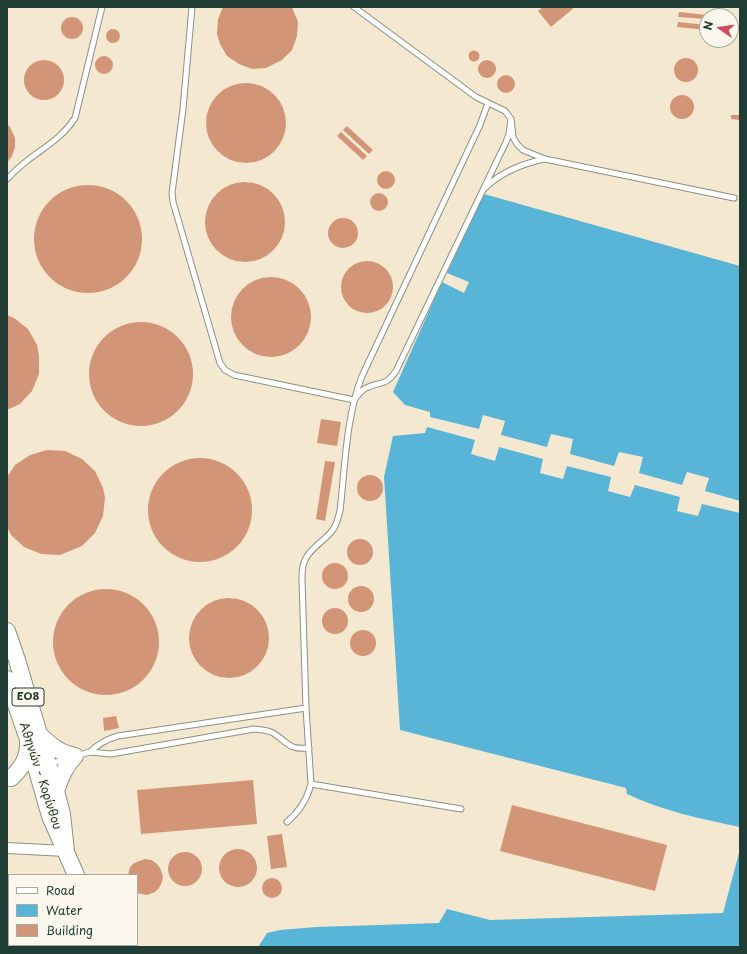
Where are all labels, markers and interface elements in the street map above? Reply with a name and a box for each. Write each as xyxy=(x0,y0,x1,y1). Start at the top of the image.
north arrow xyxy=(699,8,739,48)
text: N xyxy=(699,19,717,32)
road number: ΕΟ8 xyxy=(12,688,44,706)
street label: Αθηνών - Κορίνθου xyxy=(16,720,64,832)
legend xyxy=(8,874,138,946)
text: Road xyxy=(46,881,75,899)
text: Water xyxy=(46,901,82,919)
text: Building xyxy=(46,921,93,939)

